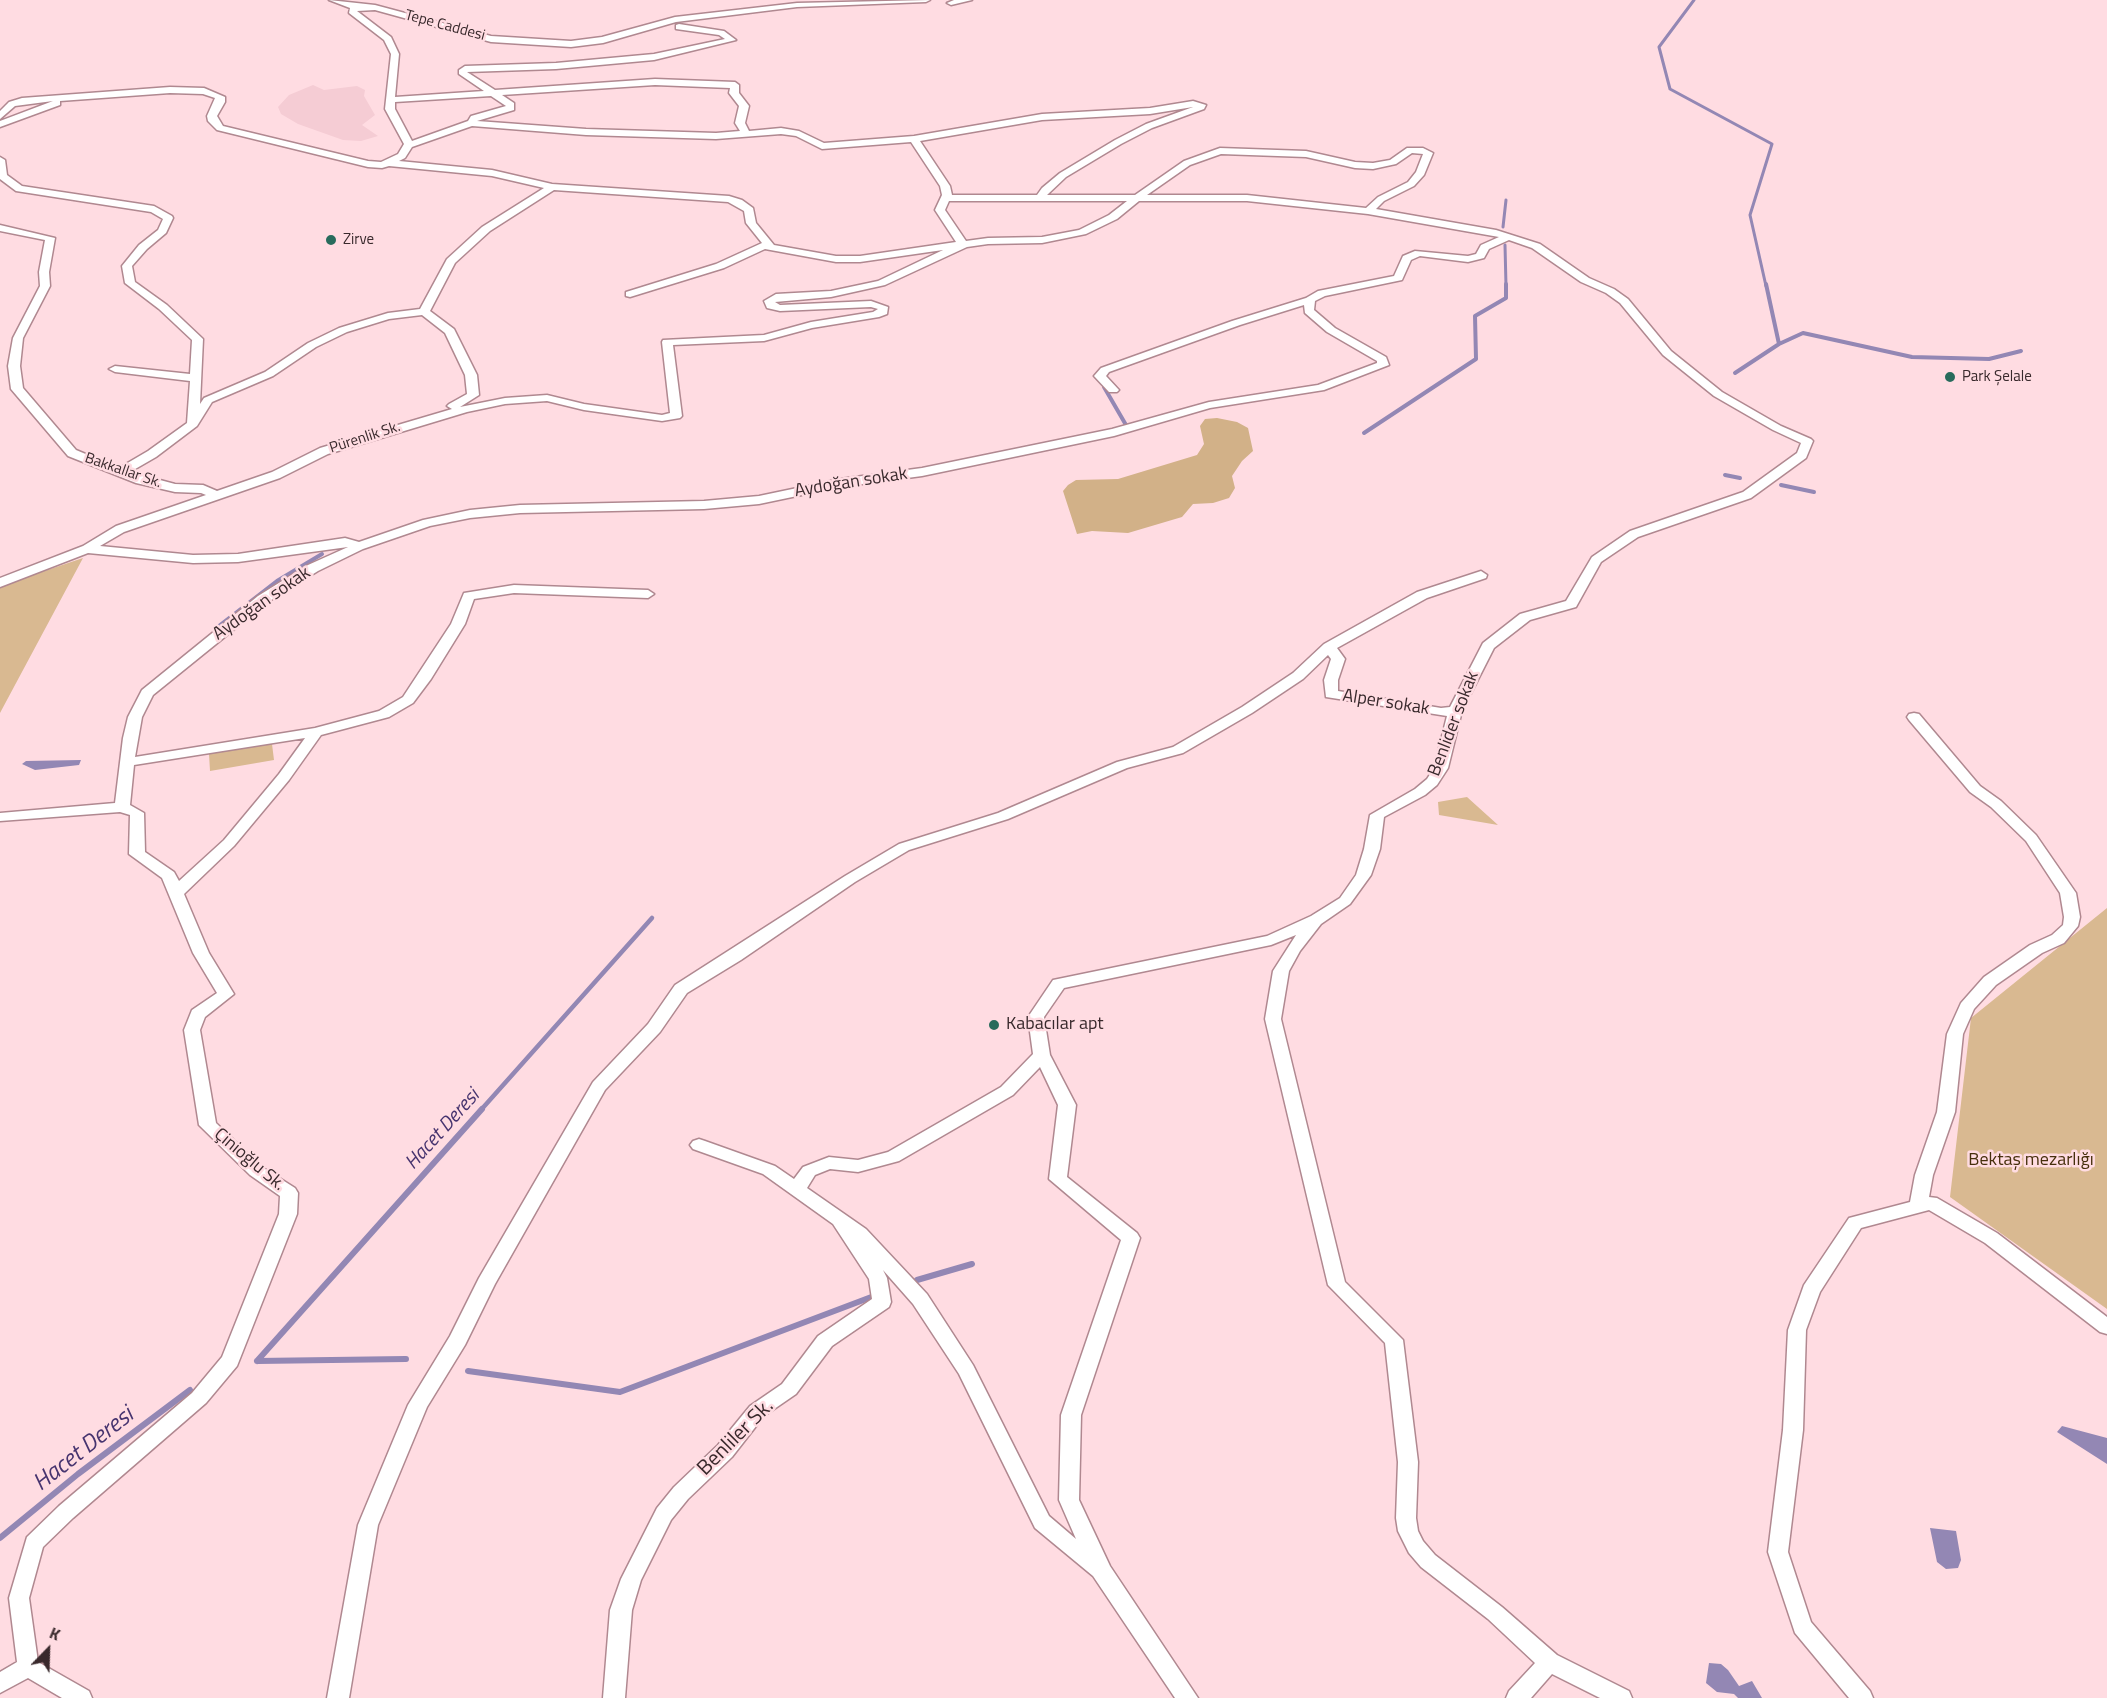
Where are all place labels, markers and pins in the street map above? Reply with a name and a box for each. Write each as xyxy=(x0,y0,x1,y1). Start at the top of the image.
place label: Zirve xyxy=(343,231,374,249)
marker: Zirve xyxy=(324,233,338,247)
place label: Park Şelale xyxy=(1962,368,2032,386)
marker: Park Şelale xyxy=(1943,370,1957,384)
place label: Kabacılar apt xyxy=(1006,1014,1104,1036)
marker: Kabacılar apt xyxy=(987,1018,1001,1032)

